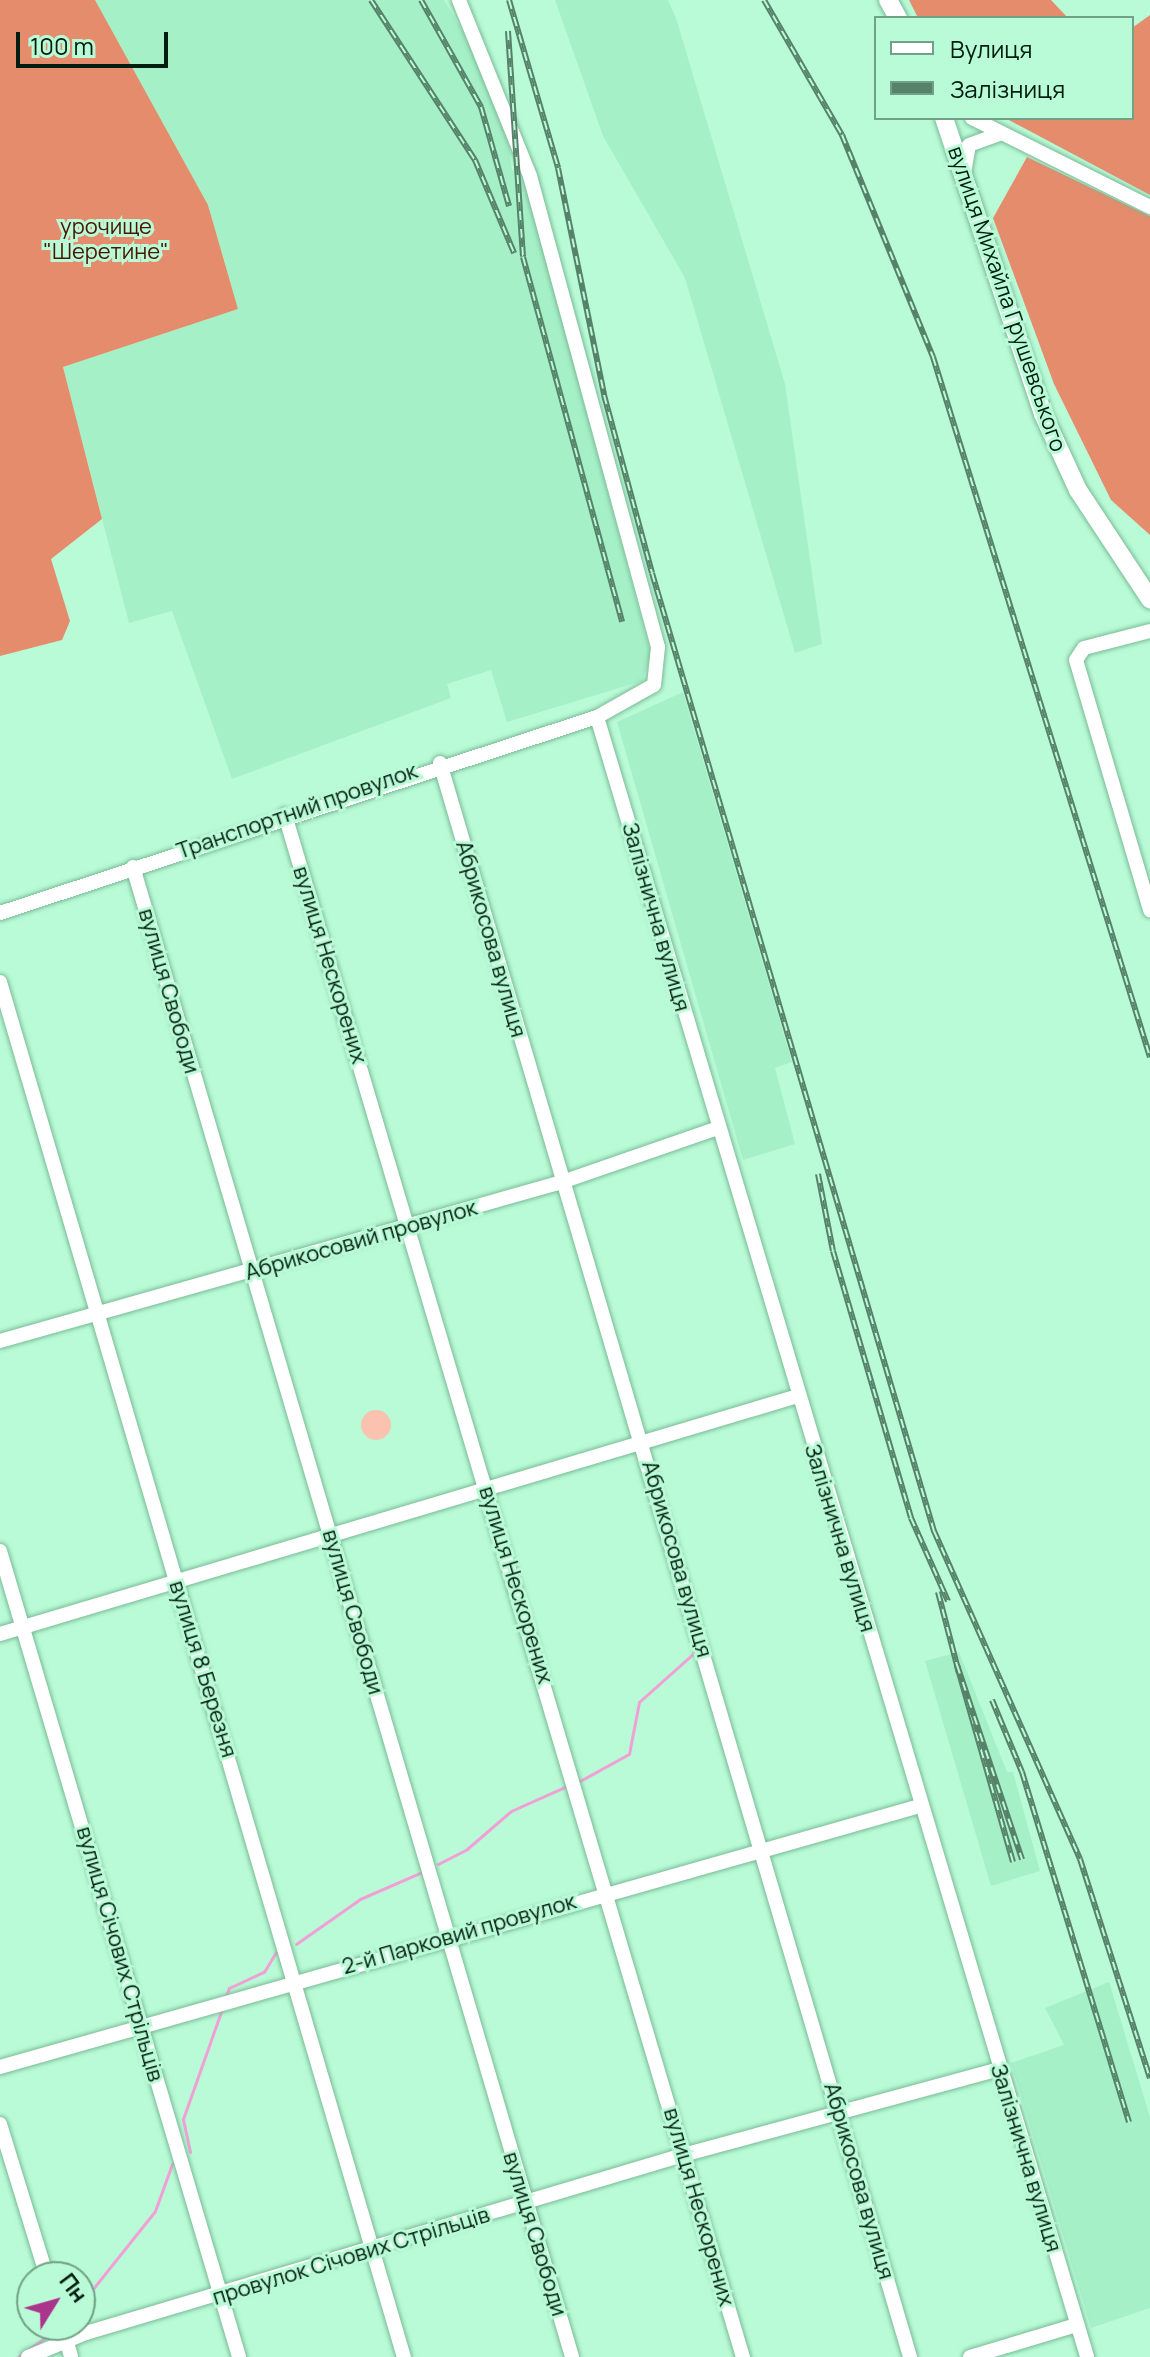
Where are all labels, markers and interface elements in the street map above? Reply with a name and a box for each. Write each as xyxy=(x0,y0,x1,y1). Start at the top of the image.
scale bar xyxy=(20,16,172,66)
legend xyxy=(874,16,1134,120)
text: 100 m xyxy=(30,29,94,62)
text: Вулиця xyxy=(950,32,1032,65)
text: Залізниця xyxy=(950,72,1065,105)
street label: вулиця Михайла Грушевського xyxy=(942,143,1072,455)
park label: урочище "Шеретине" xyxy=(43,213,169,264)
street label: Транспортний провулок xyxy=(173,757,421,865)
street label: Залізнична вулиця xyxy=(616,820,696,1014)
street label: Абрикосова вулиця xyxy=(450,838,532,1040)
street label: вулиця Нескорених xyxy=(287,863,373,1067)
street label: вулиця Свободи xyxy=(133,905,205,1077)
street label: Абрикосовий провулок xyxy=(242,1194,480,1286)
street label: Залізнична вулиця xyxy=(799,1441,881,1635)
street label: Абрикосова вулиця xyxy=(636,1458,718,1660)
street label: вулиця Нескорених xyxy=(473,1483,559,1687)
street label: вулиця Свободи xyxy=(317,1526,389,1698)
street label: вулиця 8 Березня xyxy=(164,1577,242,1761)
street label: вулиця Січових Стрільців xyxy=(71,1823,169,2085)
street label: 2-й Парковий провулок xyxy=(339,1888,579,1980)
street label: Залізнична вулиця xyxy=(985,2061,1067,2255)
street label: Абрикосова вулиця xyxy=(818,2080,900,2282)
street label: вулиця Нескорених xyxy=(658,2105,740,2309)
street label: вулиця Свободи xyxy=(497,2149,573,2319)
street label: провулок Січових Стрільців xyxy=(209,2201,493,2311)
north arrow xyxy=(16,2261,96,2341)
text: Пн xyxy=(53,2267,94,2309)

